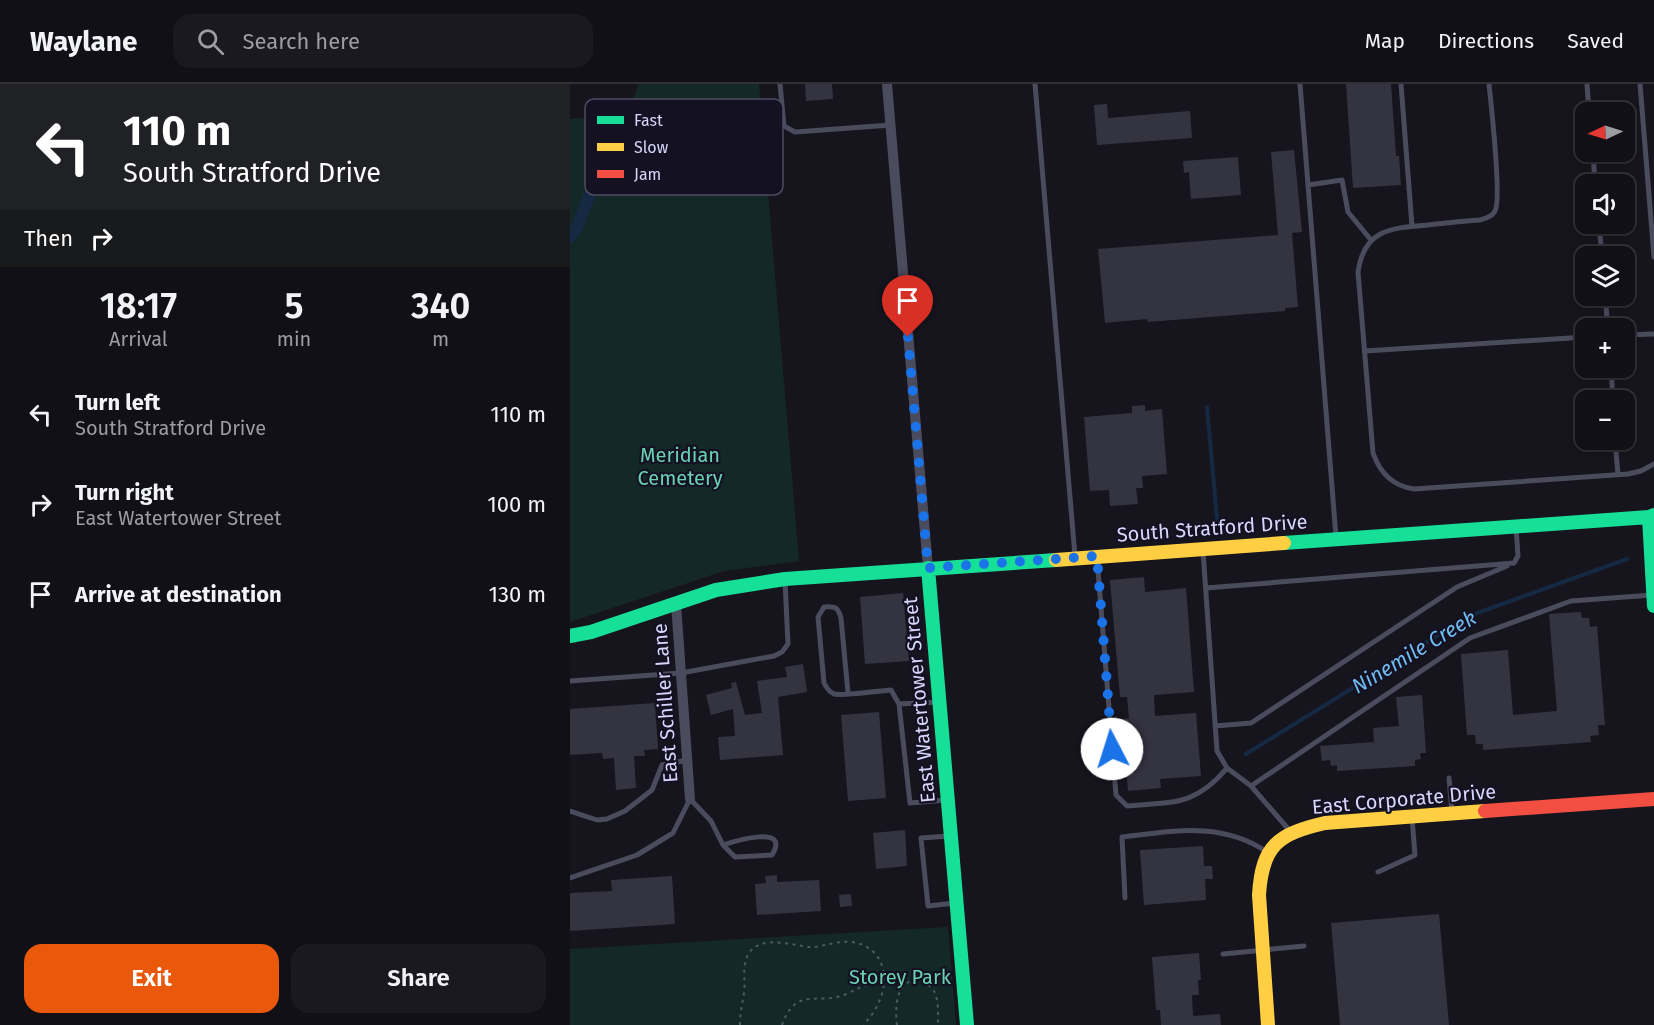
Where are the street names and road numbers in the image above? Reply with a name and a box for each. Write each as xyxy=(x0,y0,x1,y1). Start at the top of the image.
street label: South Stratford Drive xyxy=(1116,509,1308,547)
street label: East Watertower Street xyxy=(898,595,940,804)
street label: East Schiller Lane xyxy=(647,623,683,783)
street label: East Corporate Drive xyxy=(1311,779,1497,819)

